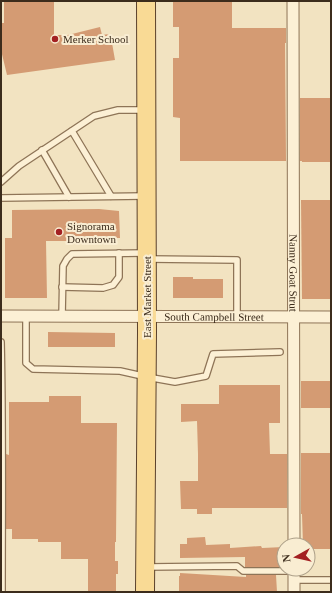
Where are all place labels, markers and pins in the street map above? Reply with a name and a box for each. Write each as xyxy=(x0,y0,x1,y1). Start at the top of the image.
place label: Merker School xyxy=(63,33,129,45)
marker: Merker School xyxy=(50,34,60,44)
place label: Signorama Downtown xyxy=(67,220,116,245)
marker: Signorama Downtown xyxy=(54,227,64,237)

